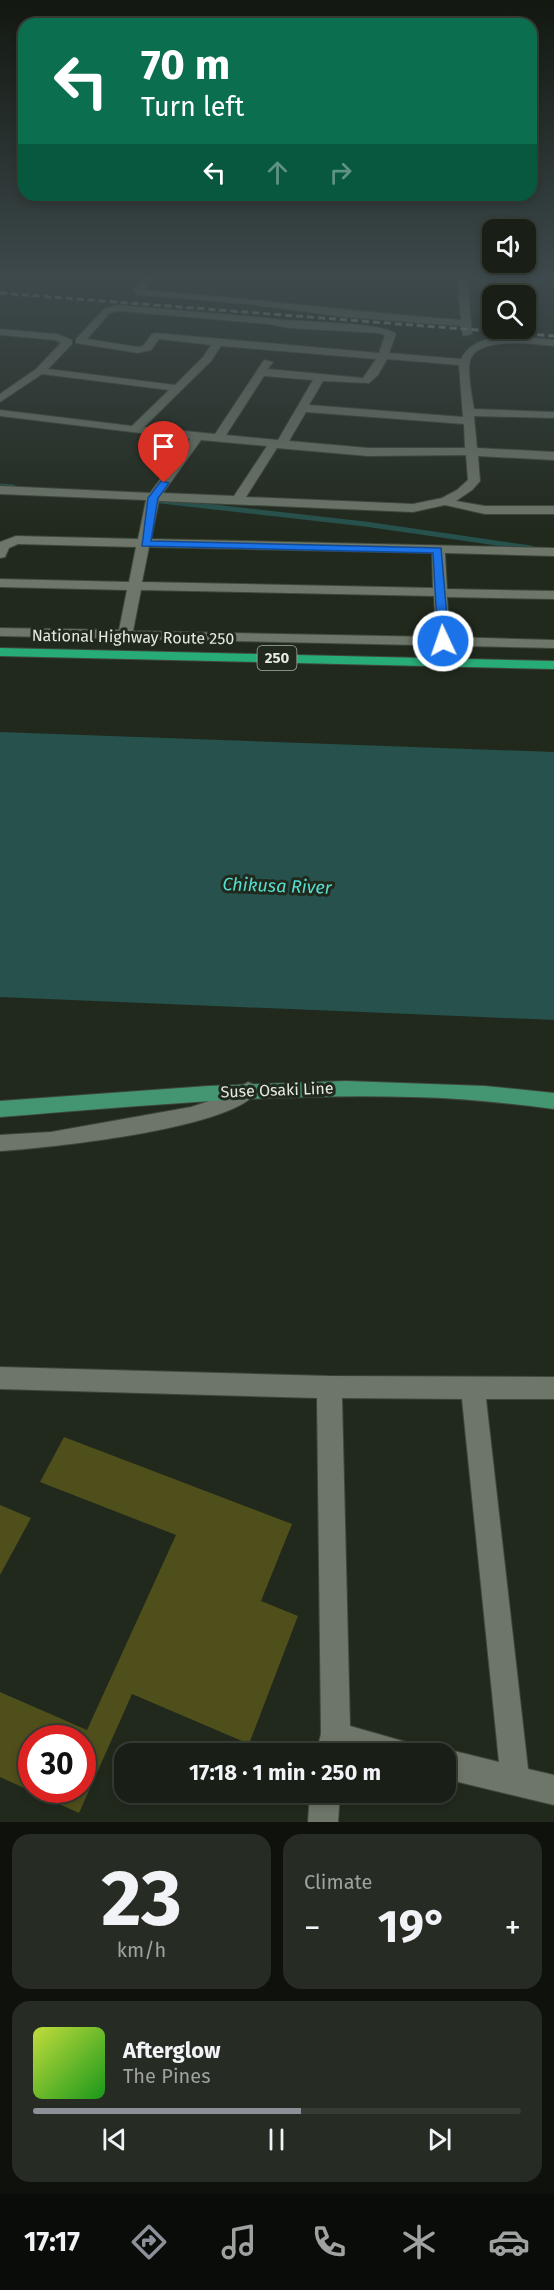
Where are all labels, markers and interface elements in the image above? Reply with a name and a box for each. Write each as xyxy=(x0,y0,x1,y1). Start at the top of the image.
text: 70 m xyxy=(141,40,230,90)
icon: left xyxy=(42,42,120,120)
text: Turn left xyxy=(141,91,244,123)
icon: left xyxy=(198,156,231,189)
icon: ahead xyxy=(261,156,294,189)
icon: right xyxy=(324,156,357,189)
map controls xyxy=(482,219,536,339)
button: sound xyxy=(482,219,536,273)
button: search xyxy=(482,285,536,339)
pin xyxy=(138,421,189,483)
icon: arrive xyxy=(147,430,180,463)
position arrow xyxy=(411,609,475,673)
street label: National Highway Route 250 xyxy=(32,626,234,648)
road number: 250 xyxy=(258,646,296,670)
water label: Chikusa River xyxy=(222,873,333,899)
street label: Suse Osaki Line xyxy=(220,1079,334,1101)
speed limit sign: 30 xyxy=(18,1725,96,1803)
text: 17:18 · 1 min · 250 m xyxy=(189,1759,381,1786)
text: 23 xyxy=(101,1852,182,1946)
text: Climate xyxy=(304,1870,372,1894)
text: 19° xyxy=(378,1900,447,1954)
text: − xyxy=(304,1908,321,1948)
text: + xyxy=(505,1908,521,1948)
text: km/h xyxy=(117,1938,166,1962)
text: Afterglow xyxy=(123,2037,220,2064)
text: The Pines xyxy=(123,2064,210,2088)
icon: previous xyxy=(98,2123,131,2156)
icon: pause xyxy=(260,2123,293,2156)
icon: next xyxy=(423,2123,456,2156)
icon: directions xyxy=(128,2221,170,2263)
icon: music xyxy=(218,2221,260,2263)
icon: phone xyxy=(308,2221,350,2263)
icon: climate xyxy=(398,2221,440,2263)
icon: car xyxy=(488,2221,530,2263)
text: 17:17 xyxy=(24,2226,80,2258)

